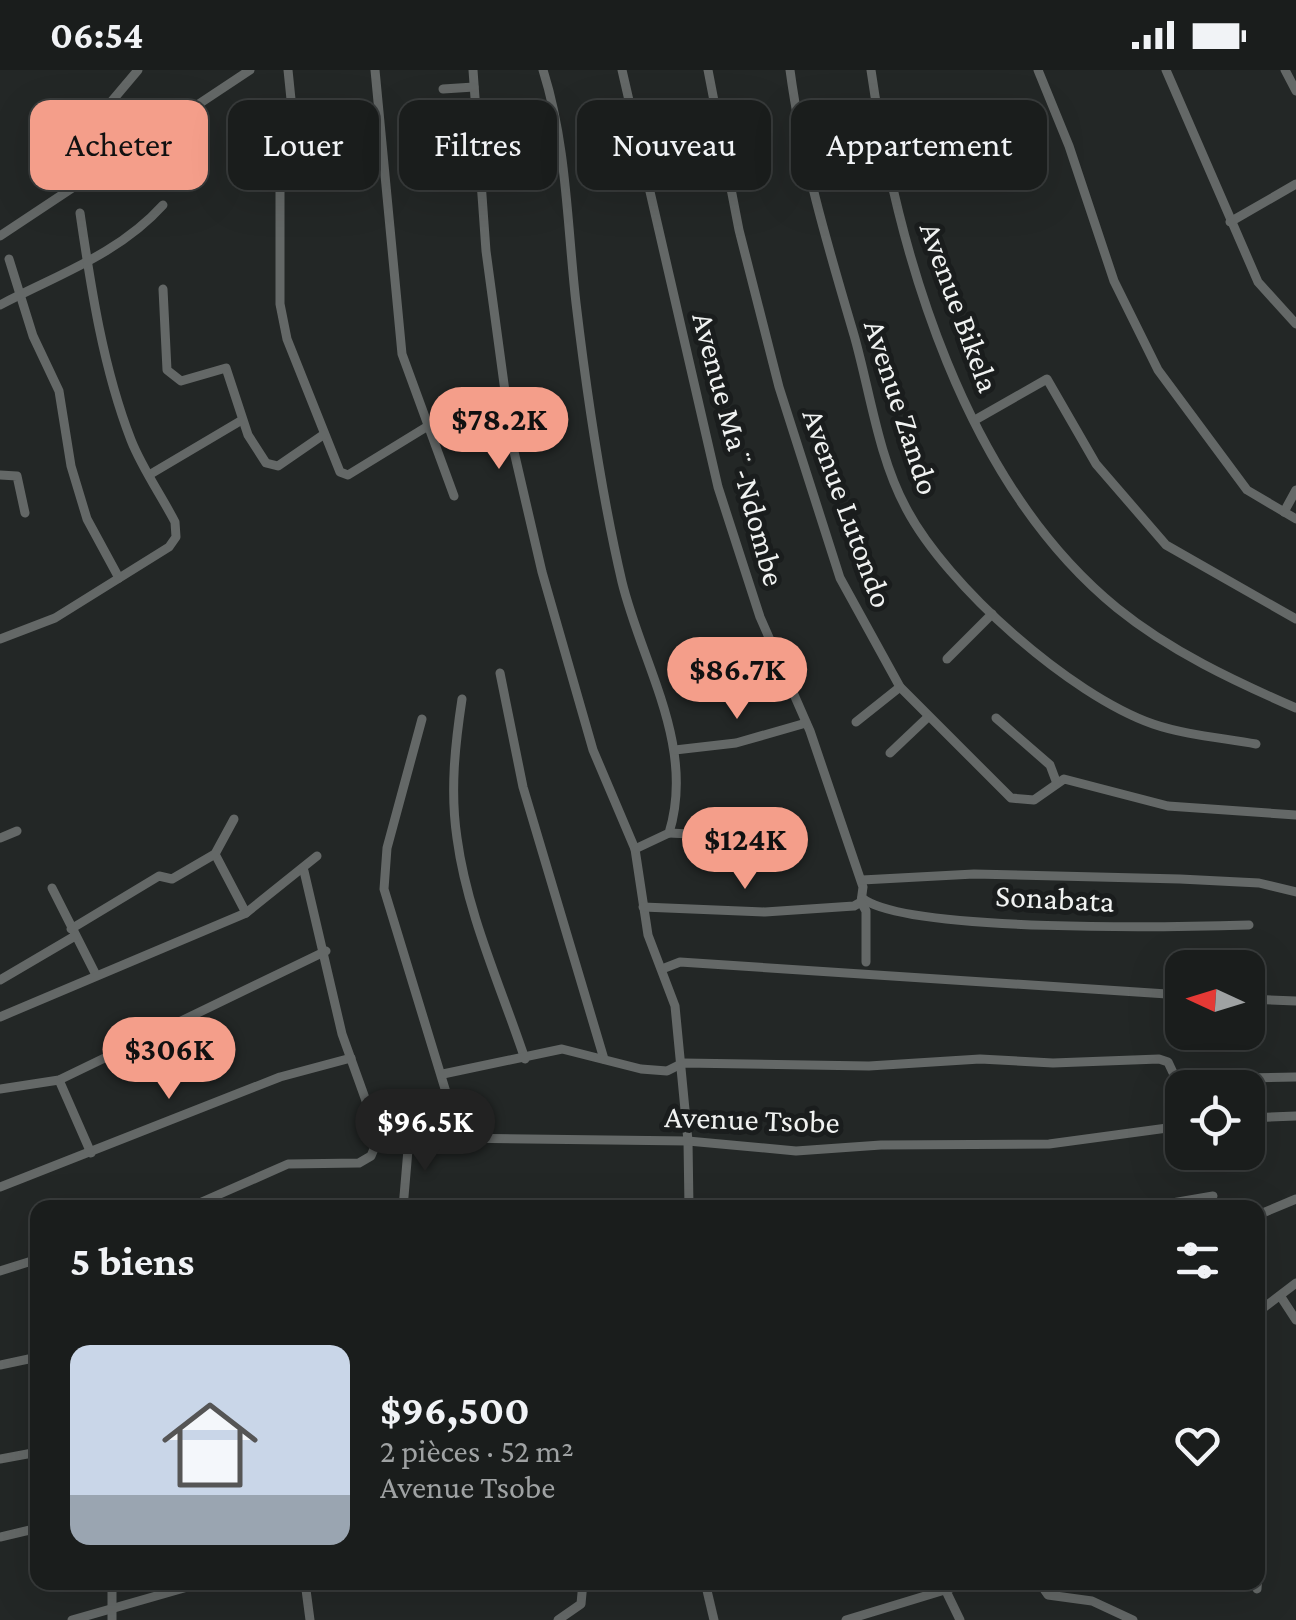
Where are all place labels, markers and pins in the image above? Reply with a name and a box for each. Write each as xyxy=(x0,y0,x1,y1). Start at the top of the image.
pin: $78.2K xyxy=(418,387,580,472)
pin: $86.7K xyxy=(656,637,818,722)
pin: $124K xyxy=(675,807,815,892)
pin: $306K xyxy=(99,1017,239,1102)
pin: $96.5K xyxy=(344,1089,506,1174)

